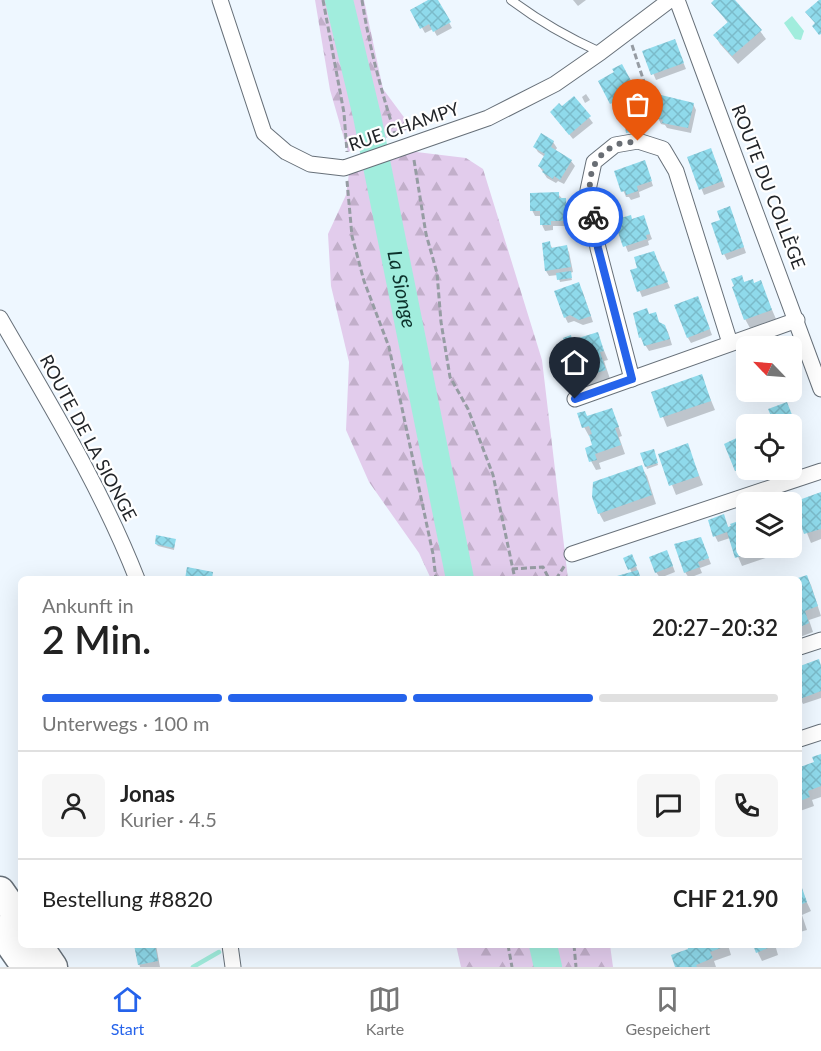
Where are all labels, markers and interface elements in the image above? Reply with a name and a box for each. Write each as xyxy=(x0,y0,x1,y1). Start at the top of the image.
pin xyxy=(612,79,663,141)
icon: bag xyxy=(621,88,654,121)
street label: RUE CHAMPY xyxy=(345,97,463,155)
street label: ROUTE DU COLLÈGE xyxy=(727,101,810,272)
courier xyxy=(563,187,623,247)
icon: bike xyxy=(577,201,610,234)
water label: La Sionge xyxy=(383,248,422,330)
north arrow xyxy=(736,336,802,402)
map controls xyxy=(736,336,802,558)
pin xyxy=(549,337,600,399)
icon: home xyxy=(558,346,591,379)
street label: ROUTE DE LA SIONGE xyxy=(36,351,142,524)
button: locate xyxy=(736,414,802,480)
button: layers xyxy=(736,492,802,558)
text: Ankunft in xyxy=(42,593,134,617)
text: 20:27–20:32 xyxy=(652,614,778,641)
text: 2 Min. xyxy=(42,616,151,662)
text: Unterwegs · 100 m xyxy=(42,711,209,735)
button: person xyxy=(42,774,105,837)
button: chat xyxy=(637,774,700,837)
button: phone xyxy=(715,774,778,837)
text: Jonas xyxy=(120,780,175,807)
text: Kurier · 4.5 xyxy=(120,807,217,831)
text: Bestellung #8820 xyxy=(42,885,212,912)
text: CHF 21.90 xyxy=(673,885,778,912)
tab: Start xyxy=(111,983,144,1038)
tab: Karte xyxy=(366,983,404,1038)
tab: Gespeichert xyxy=(626,983,710,1038)

